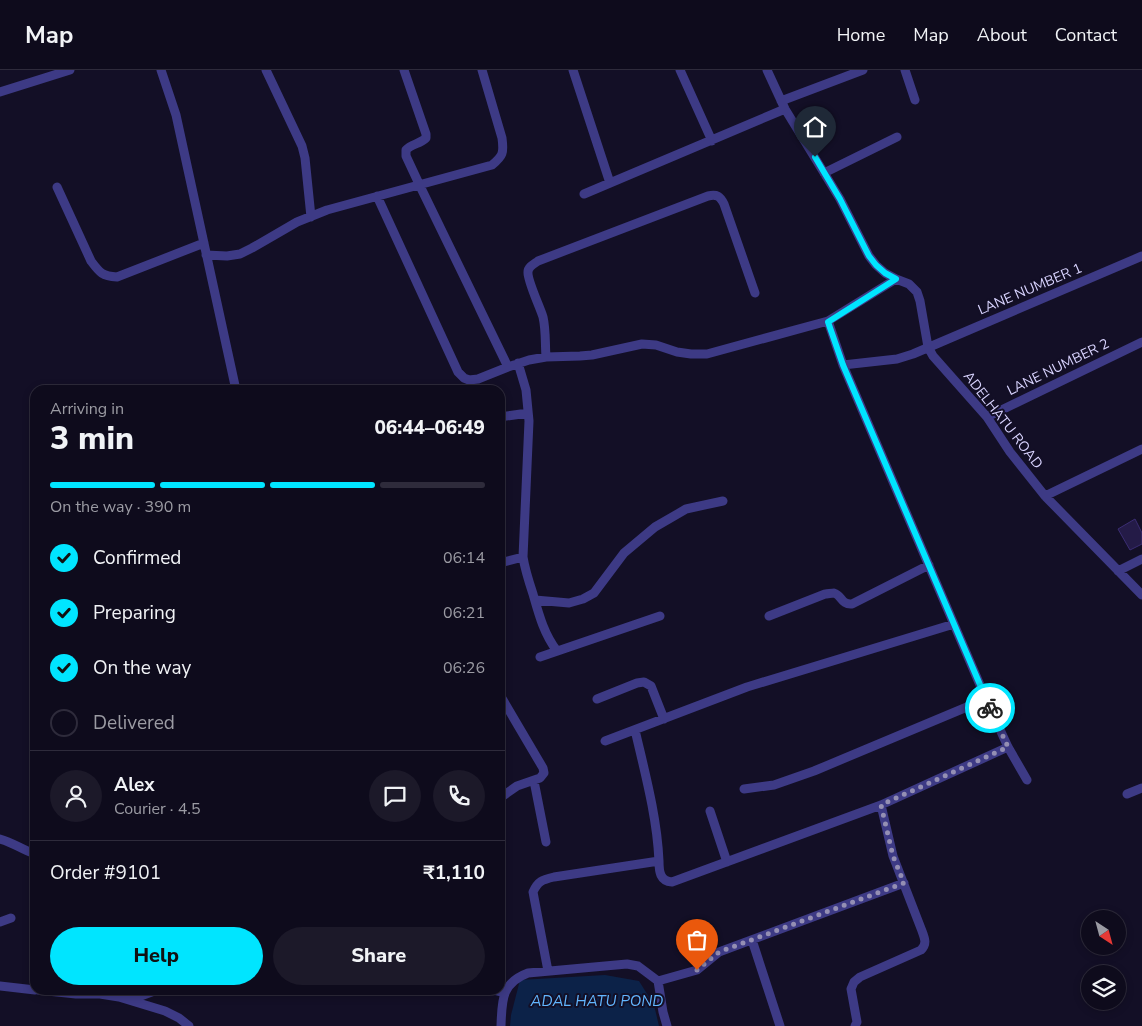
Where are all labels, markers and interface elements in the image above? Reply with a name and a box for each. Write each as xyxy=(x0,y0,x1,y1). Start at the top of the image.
text: Map xyxy=(25,19,73,51)
text: Home xyxy=(837,23,885,47)
text: Map xyxy=(913,23,949,47)
text: About xyxy=(977,23,1027,47)
text: Contact xyxy=(1055,23,1117,47)
pin xyxy=(794,106,836,157)
icon: home xyxy=(801,113,829,141)
street label: LANE NUMBER 1 xyxy=(975,259,1085,319)
street label: LANE NUMBER 2 xyxy=(1004,334,1112,400)
street label: ADELHATU ROAD xyxy=(959,367,1047,473)
text: Arriving in xyxy=(50,398,124,420)
text: 06:44–06:49 xyxy=(374,415,485,441)
text: 3 min xyxy=(50,417,134,460)
text: On the way · 390 m xyxy=(50,496,191,518)
icon: check xyxy=(50,544,78,572)
text: Confirmed xyxy=(93,545,181,571)
text: 06:14 xyxy=(443,547,485,569)
icon: check xyxy=(50,599,78,627)
text: Preparing xyxy=(93,600,176,626)
text: 06:21 xyxy=(443,602,485,624)
icon: check xyxy=(50,654,78,682)
text: On the way xyxy=(93,655,191,681)
text: 06:26 xyxy=(443,657,485,679)
courier xyxy=(965,683,1015,733)
icon: bike xyxy=(976,694,1004,722)
text: Delivered xyxy=(93,710,175,736)
button: person xyxy=(50,770,102,822)
button: chat xyxy=(369,770,421,822)
button: phone xyxy=(433,770,485,822)
text: Alex xyxy=(114,772,155,798)
text: Courier · 4.5 xyxy=(114,798,200,820)
text: Order #9101 xyxy=(50,860,161,886)
text: ₹1,110 xyxy=(423,860,485,886)
north arrow xyxy=(1081,910,1126,955)
map controls xyxy=(1081,910,1126,1010)
pin xyxy=(676,919,718,970)
icon: bag xyxy=(683,926,711,954)
button: Help xyxy=(50,927,263,985)
button: Share xyxy=(273,927,485,985)
button: layers xyxy=(1081,965,1126,1010)
water label: ADAL HATU POND xyxy=(530,991,663,1011)

